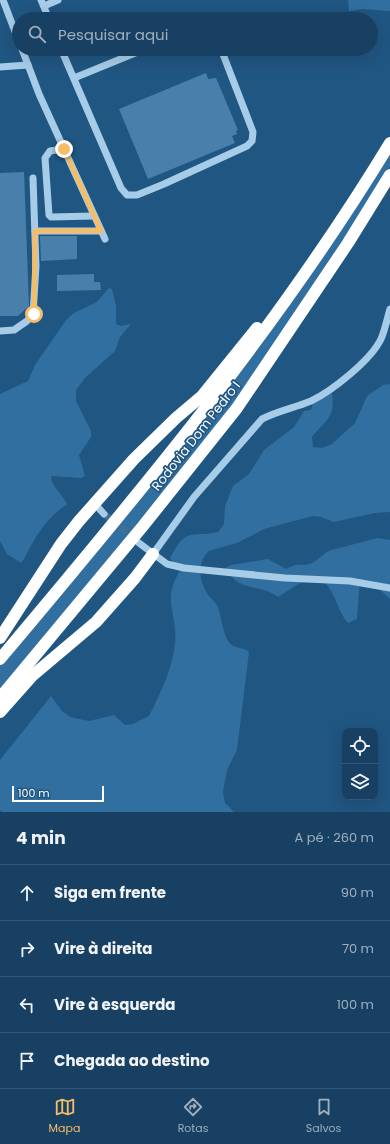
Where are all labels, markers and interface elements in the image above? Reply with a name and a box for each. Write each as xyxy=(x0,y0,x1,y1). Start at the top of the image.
search box xyxy=(12,12,378,56)
icon: search xyxy=(26,23,48,45)
text: Pesquisar aqui xyxy=(58,24,168,45)
route end xyxy=(55,140,73,158)
route start xyxy=(25,305,43,323)
street label: Rodovia Dom Pedro I xyxy=(147,377,245,495)
map controls xyxy=(342,728,378,800)
button: locate xyxy=(342,728,378,764)
button: layers xyxy=(342,764,378,800)
scale bar xyxy=(12,784,104,803)
text: 100 m xyxy=(18,785,50,801)
text: 4 min xyxy=(16,826,66,850)
text: A pé · 260 m xyxy=(294,828,374,847)
icon: ahead xyxy=(16,882,38,904)
text: Siga em frente xyxy=(54,882,166,903)
text: 90 m xyxy=(341,883,374,902)
icon: right xyxy=(16,938,38,960)
text: Vire à direita xyxy=(54,938,153,959)
text: 70 m xyxy=(342,939,374,958)
icon: left xyxy=(16,994,38,1016)
text: Vire à esquerda xyxy=(54,994,176,1015)
text: 100 m xyxy=(337,995,374,1014)
icon: arrive xyxy=(16,1050,38,1072)
text: Chegada ao destino xyxy=(54,1050,210,1071)
tab: Mapa xyxy=(49,1096,80,1137)
tab: Rotas xyxy=(178,1096,209,1137)
tab: Salvos xyxy=(306,1096,341,1137)

